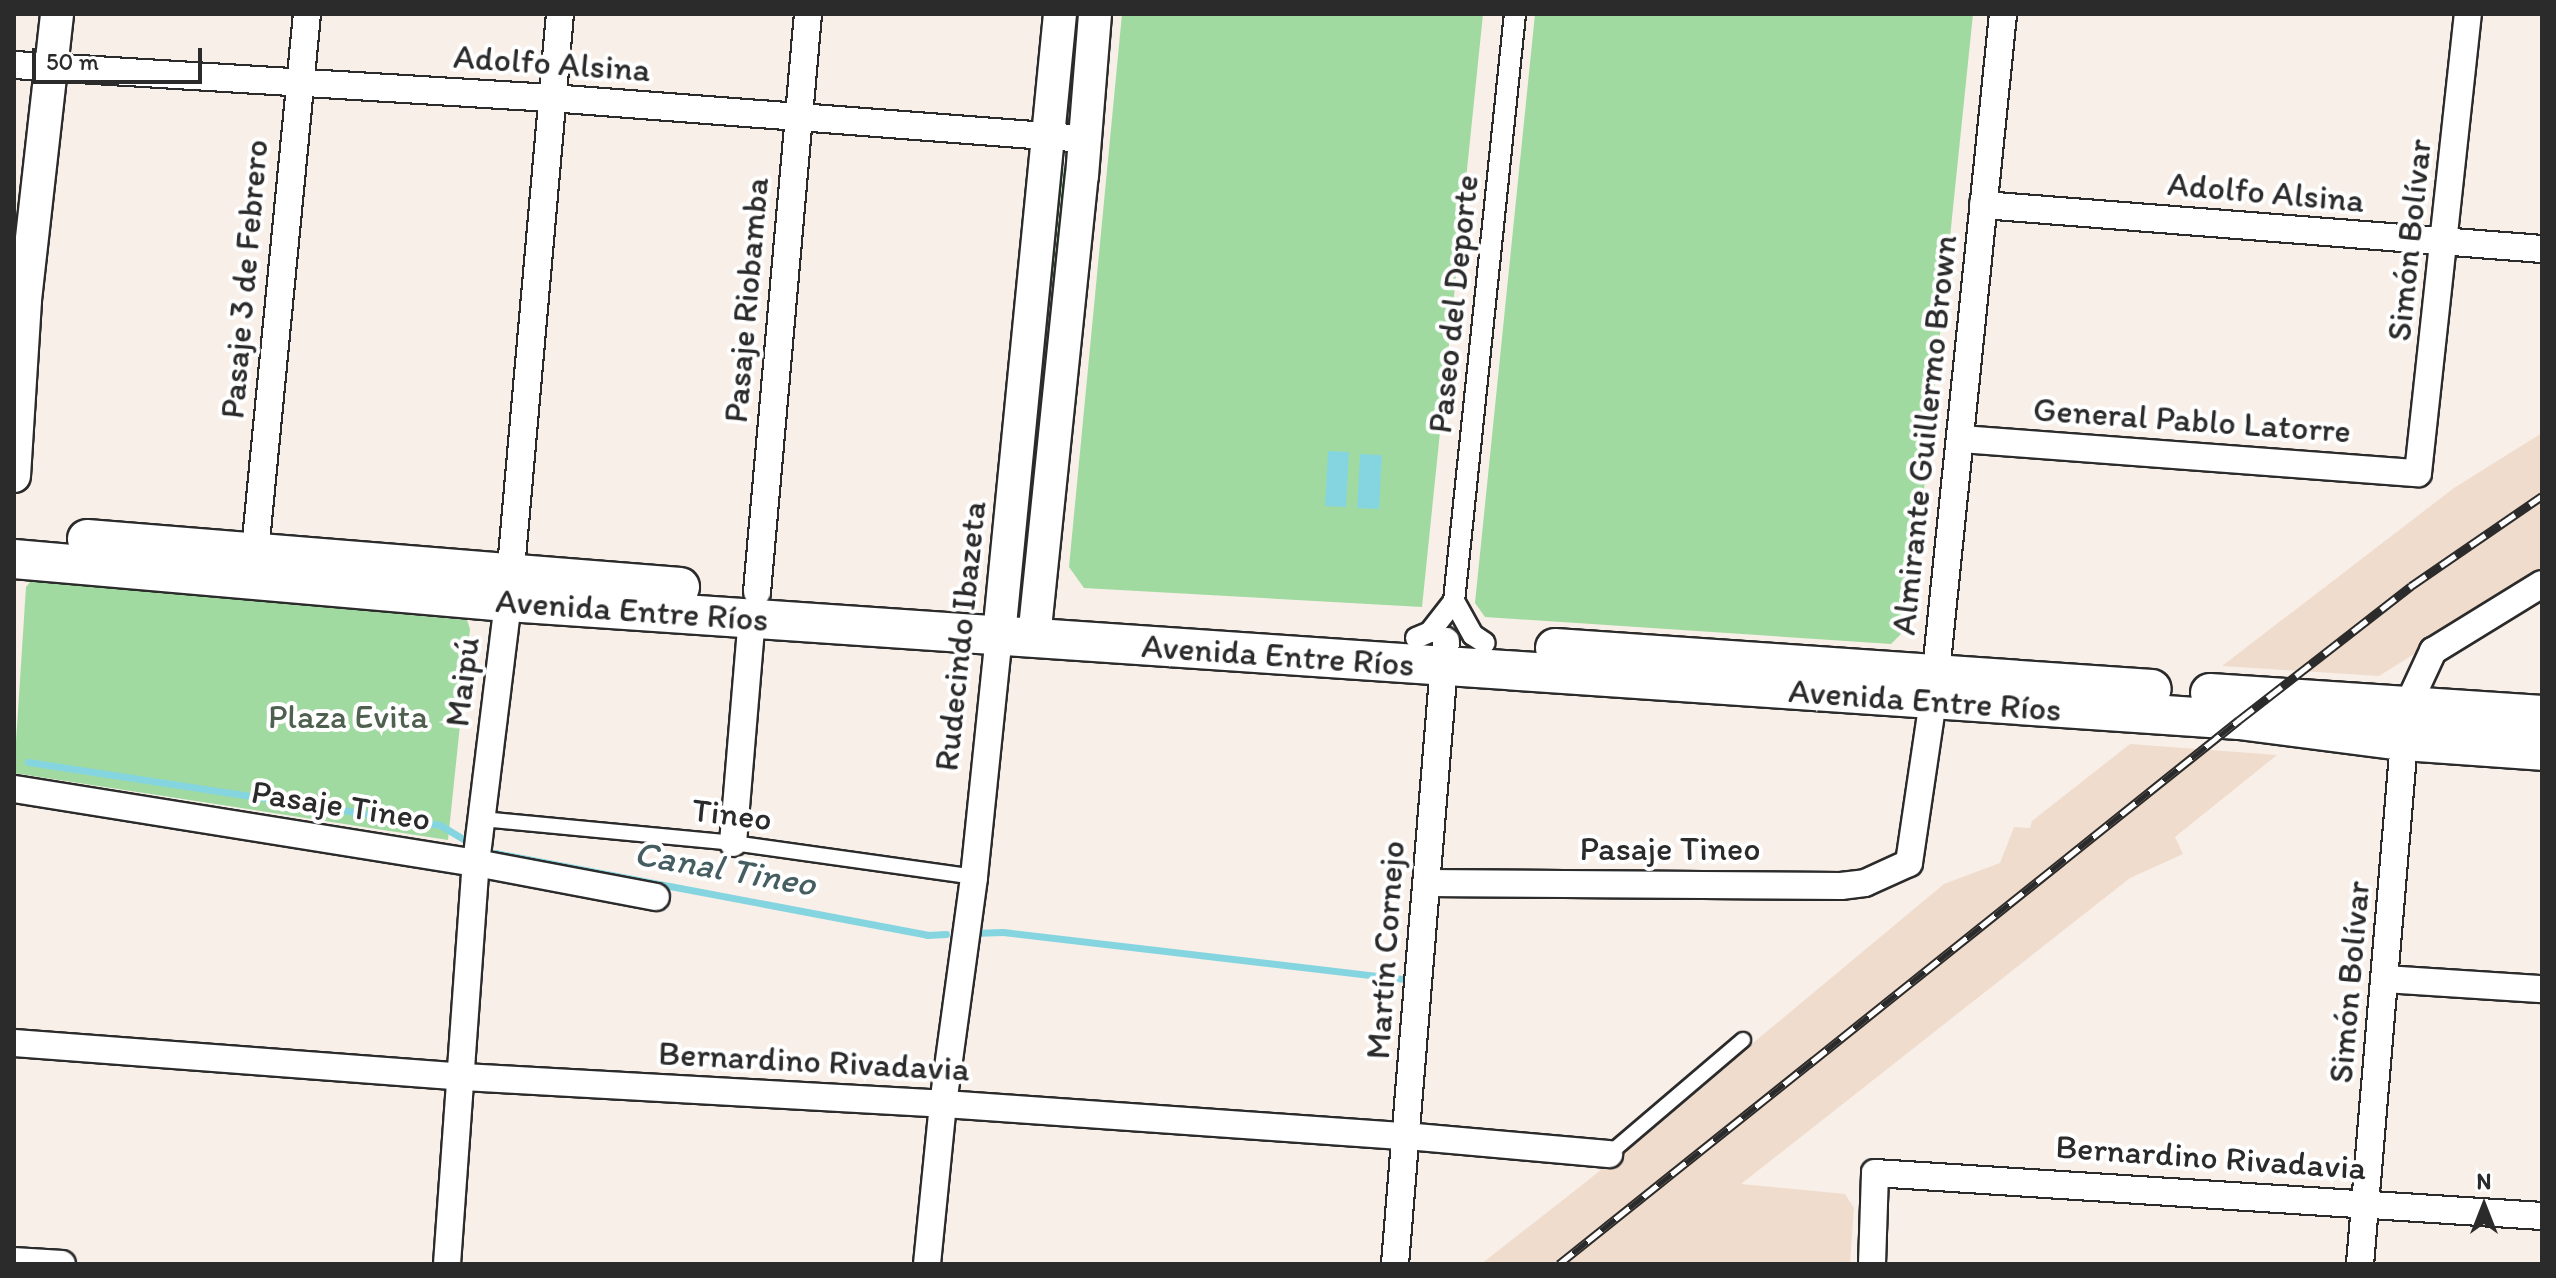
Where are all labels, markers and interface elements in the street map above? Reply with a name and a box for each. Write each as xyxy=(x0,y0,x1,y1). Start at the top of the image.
scale bar xyxy=(36,32,206,82)
street label: Adolfo Alsina xyxy=(453,36,651,90)
text: 50 m xyxy=(46,47,99,76)
street label: Simón Bolívar xyxy=(2378,137,2440,343)
street label: Pasaje 3 de Febrero xyxy=(212,138,276,420)
street label: Adolfo Alsina xyxy=(2166,163,2366,221)
street label: Paseo del Deporte xyxy=(1419,172,1487,436)
street label: Pasaje Riobamba xyxy=(715,176,777,424)
street label: Almirante Guillermo Brown xyxy=(1883,233,1965,637)
street label: General Pablo Latorre xyxy=(2032,389,2352,451)
street label: Rudecindo Ibazeta xyxy=(926,499,994,773)
street label: Avenida Entre Ríos xyxy=(494,580,770,640)
street label: Avenida Entre Ríos xyxy=(1140,625,1416,685)
street label: Maipú xyxy=(436,635,488,729)
street label: Avenida Entre Ríos xyxy=(1787,670,2063,730)
park label: Plaza Evita xyxy=(269,697,427,737)
street label: Pasaje Tineo xyxy=(249,771,433,839)
street label: Tineo xyxy=(690,789,774,839)
street label: Pasaje Tineo xyxy=(1580,829,1760,869)
water label: Canal Tineo xyxy=(631,831,819,905)
street label: Martín Cornejo xyxy=(1357,839,1413,1061)
street label: Simón Bolívar xyxy=(2320,879,2378,1085)
street label: Bernardino Rivadavia xyxy=(658,1033,970,1089)
street label: Bernardino Rivadavia xyxy=(2055,1126,2367,1188)
north arrow xyxy=(2444,1166,2524,1246)
text: N xyxy=(2477,1168,2491,1195)

